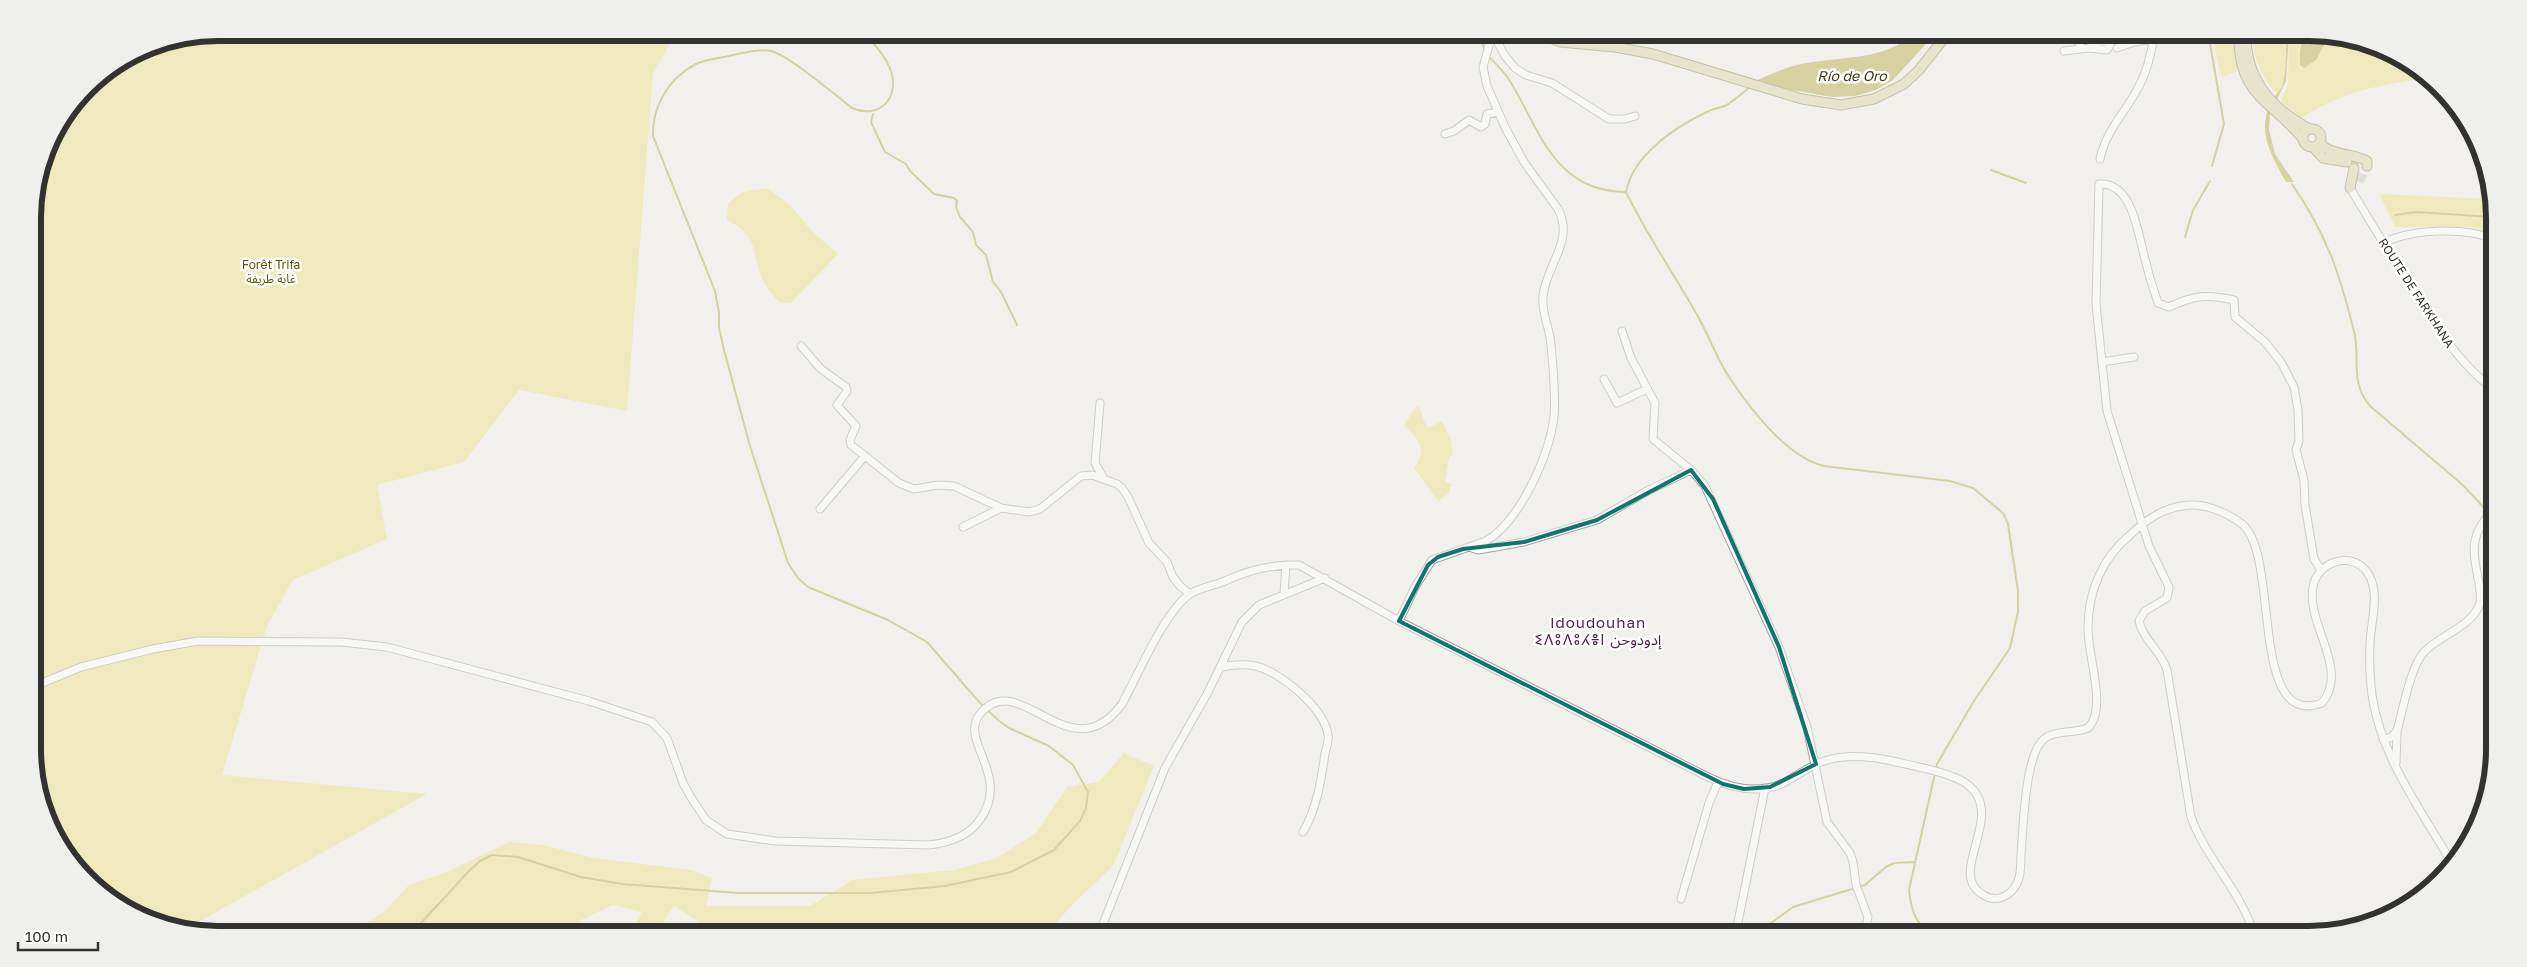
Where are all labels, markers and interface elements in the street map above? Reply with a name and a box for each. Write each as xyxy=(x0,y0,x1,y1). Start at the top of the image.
water label: Río de Oro xyxy=(1817,67,1888,84)
street label: ROUTE DE FARKHANA xyxy=(2375,235,2457,350)
park label: Forêt Trifa غابة طريفة xyxy=(242,257,300,286)
district label: Idoudouhan ⵉⴷⵓⴷⵓⵃⴻⵏ إدودوحن xyxy=(1535,613,1662,650)
scale bar xyxy=(18,920,98,952)
text: 100 m xyxy=(25,927,68,945)

